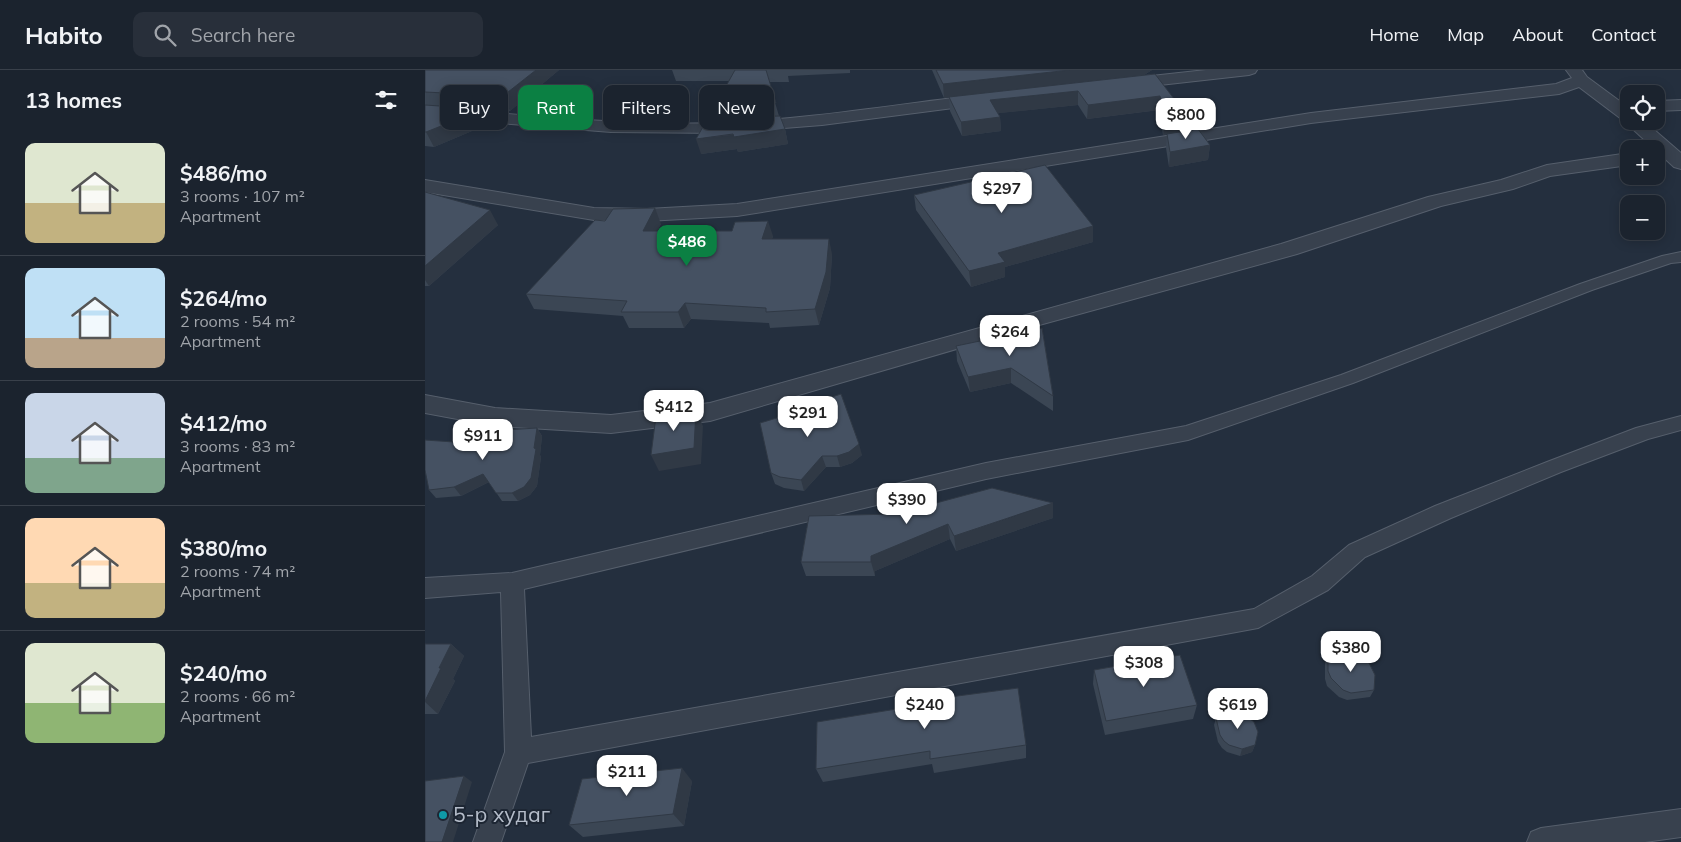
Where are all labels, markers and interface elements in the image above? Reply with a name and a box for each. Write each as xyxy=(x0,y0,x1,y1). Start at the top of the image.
search box xyxy=(133,12,483,57)
text: Habito xyxy=(25,20,103,50)
icon: search xyxy=(151,21,179,49)
text: Search here xyxy=(191,23,295,47)
text: Home xyxy=(1369,23,1419,46)
text: Map xyxy=(1447,23,1484,46)
text: About xyxy=(1512,23,1563,46)
text: Contact xyxy=(1591,23,1656,46)
chip: Buy xyxy=(440,85,508,130)
chip: Rent xyxy=(518,85,593,130)
chip: Filters xyxy=(603,85,689,130)
chip: New xyxy=(699,85,774,130)
map controls xyxy=(1620,85,1665,240)
button: locate xyxy=(1620,85,1665,130)
icon: filters xyxy=(372,86,400,114)
text: 13 homes xyxy=(25,87,122,113)
pin: $800 xyxy=(1156,98,1216,140)
text: $800 xyxy=(1167,104,1205,124)
button: + xyxy=(1620,140,1665,185)
text: $486/mo xyxy=(180,160,267,186)
icon: home xyxy=(65,163,125,223)
pin: $297 xyxy=(972,172,1032,214)
text: $297 xyxy=(983,178,1021,198)
text: 3 rooms · 107 m² xyxy=(180,186,305,206)
button: − xyxy=(1620,195,1665,240)
text: Apartment xyxy=(180,206,261,226)
pin: $486 xyxy=(657,224,717,267)
text: $486 xyxy=(668,231,706,251)
text: $264/mo xyxy=(180,285,267,311)
icon: home xyxy=(65,288,125,348)
text: 2 rooms · 54 m² xyxy=(180,311,295,331)
pin: $264 xyxy=(980,314,1040,357)
text: $264 xyxy=(991,321,1029,341)
text: Apartment xyxy=(180,331,261,351)
pin: $412 xyxy=(644,390,704,432)
text: $412 xyxy=(655,396,693,416)
pin: $291 xyxy=(778,396,838,438)
text: $291 xyxy=(789,402,827,422)
text: $412/mo xyxy=(180,410,267,436)
icon: home xyxy=(65,413,125,473)
pin: $911 xyxy=(453,418,513,461)
text: $911 xyxy=(464,425,502,445)
text: 3 rooms · 83 m² xyxy=(180,436,295,456)
text: Apartment xyxy=(180,456,261,476)
pin: $390 xyxy=(877,482,937,525)
text: $390 xyxy=(888,489,926,509)
text: $380/mo xyxy=(180,535,267,561)
icon: home xyxy=(65,538,125,598)
text: 2 rooms · 74 m² xyxy=(180,561,295,581)
text: Apartment xyxy=(180,581,261,601)
pin: $380 xyxy=(1321,630,1381,673)
text: $380 xyxy=(1332,637,1370,657)
pin: $308 xyxy=(1114,646,1174,688)
text: $308 xyxy=(1125,652,1163,672)
text: $240/mo xyxy=(180,660,267,686)
icon: home xyxy=(65,663,125,723)
text: 2 rooms · 66 m² xyxy=(180,686,295,706)
pin: $240 xyxy=(895,688,955,730)
pin: $619 xyxy=(1208,688,1268,730)
text: $240 xyxy=(906,694,944,714)
text: $619 xyxy=(1219,694,1257,714)
text: Apartment xyxy=(180,706,261,726)
pin: $211 xyxy=(597,754,657,797)
text: $211 xyxy=(608,761,646,781)
place label: 5-р худаг xyxy=(453,801,551,827)
marker: 5-р худаг xyxy=(437,809,449,821)

